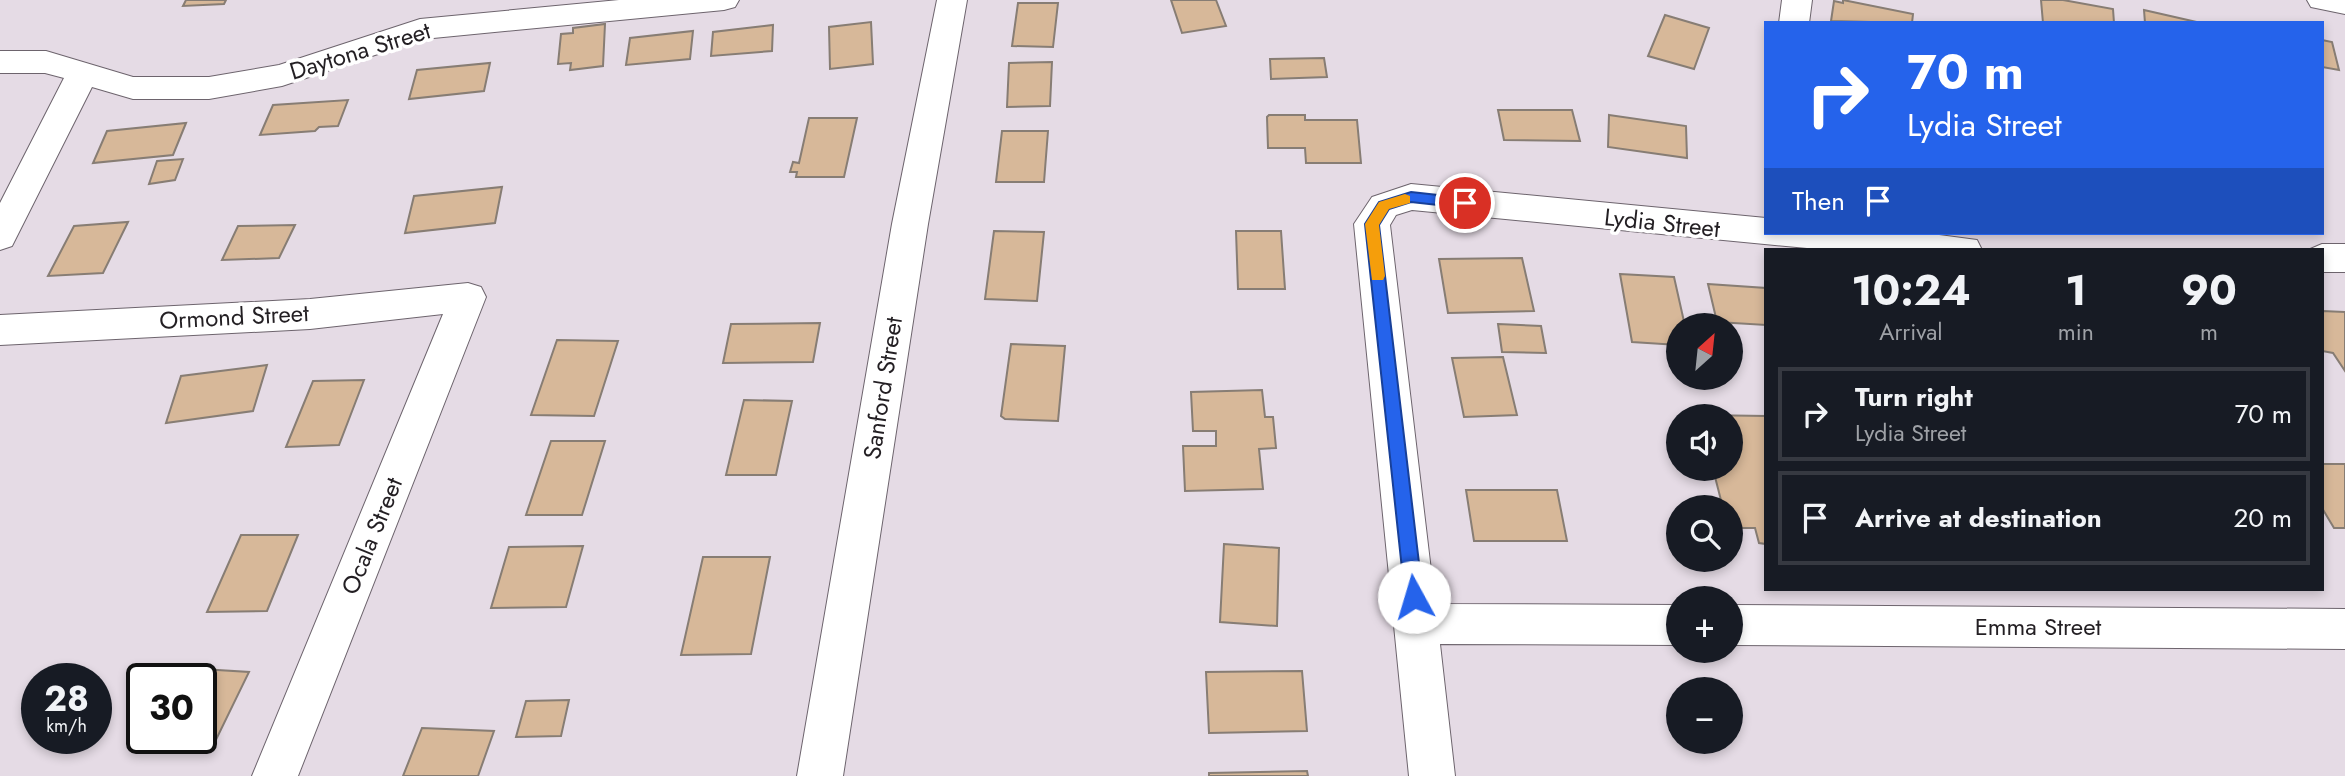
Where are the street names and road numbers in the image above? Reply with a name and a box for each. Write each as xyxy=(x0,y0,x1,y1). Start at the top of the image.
street label: Daytona Street xyxy=(285,12,435,89)
street label: Lydia Street xyxy=(1602,199,1722,246)
street label: Ormond Street xyxy=(158,295,310,338)
street label: Sanford Street xyxy=(854,314,911,462)
street label: Ocala Street xyxy=(332,472,411,600)
street label: Emma Street xyxy=(1975,609,2102,644)

